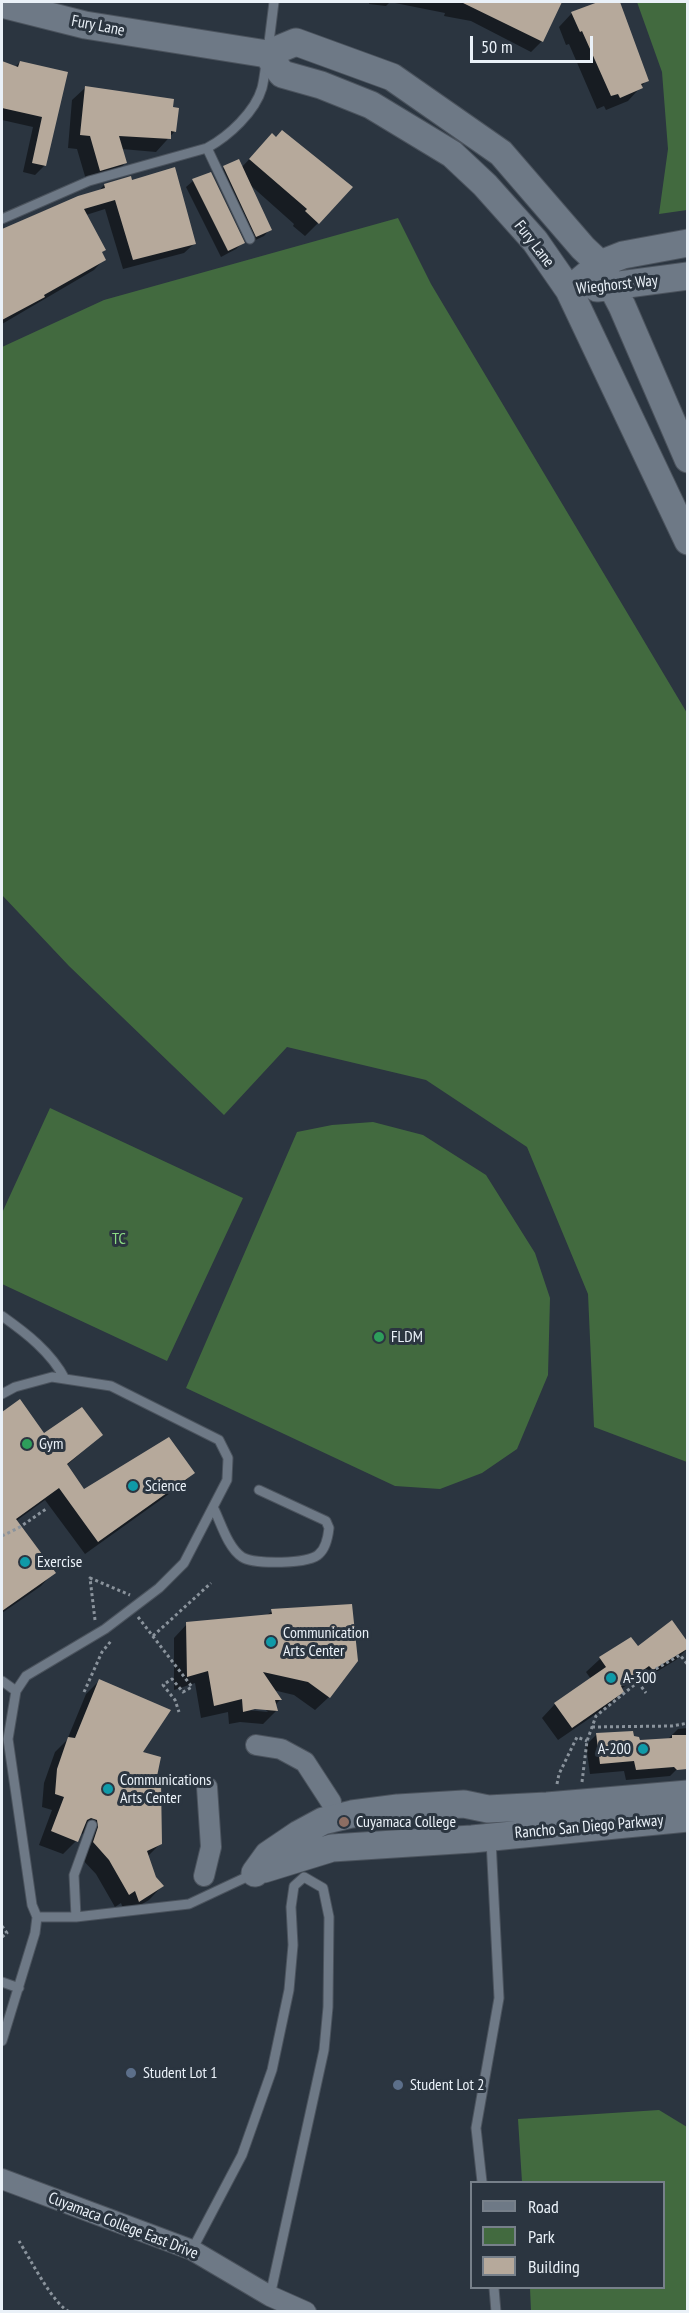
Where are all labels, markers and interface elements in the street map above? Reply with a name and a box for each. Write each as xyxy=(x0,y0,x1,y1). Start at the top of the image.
street label: Fury Lane xyxy=(70,11,126,41)
scale bar xyxy=(473,24,596,62)
text: 50 m xyxy=(481,35,513,58)
street label: Fury Lane xyxy=(510,217,558,271)
street label: Wieghorst Way xyxy=(575,271,659,299)
park label: TC xyxy=(112,1229,126,1249)
place label: FLDM xyxy=(391,1327,423,1347)
marker: FLDM xyxy=(372,1330,386,1344)
place label: Gym xyxy=(39,1434,63,1454)
marker: Gym xyxy=(20,1437,34,1451)
place label: Science xyxy=(145,1476,187,1496)
marker: Science xyxy=(126,1479,140,1493)
place label: Exercise xyxy=(37,1552,82,1572)
marker: Exercise xyxy=(18,1555,32,1569)
place label: Communication Arts Center xyxy=(283,1623,369,1661)
marker: Communication Arts Center xyxy=(264,1635,278,1649)
place label: A-300 xyxy=(623,1668,656,1688)
marker: A-300 xyxy=(604,1671,618,1685)
place label: A-200 xyxy=(598,1739,631,1759)
marker: A-200 xyxy=(636,1742,650,1756)
place label: Communications Arts Center xyxy=(120,1770,211,1808)
marker: Communications Arts Center xyxy=(101,1782,115,1796)
street label: Rancho San Diego Parkway xyxy=(514,1811,664,1843)
place label: Cuyamaca College xyxy=(356,1812,456,1832)
marker: Cuyamaca College xyxy=(337,1815,351,1829)
place label: Student Lot 1 xyxy=(143,2063,217,2083)
marker: Student Lot 1 xyxy=(124,2066,138,2080)
place label: Student Lot 2 xyxy=(410,2075,484,2095)
marker: Student Lot 2 xyxy=(391,2078,405,2092)
legend xyxy=(470,2181,665,2289)
street label: Cuyamaca College East Drive xyxy=(45,2189,201,2263)
text: Road xyxy=(528,2195,559,2218)
text: Park xyxy=(528,2225,555,2248)
text: Building xyxy=(528,2255,580,2278)

